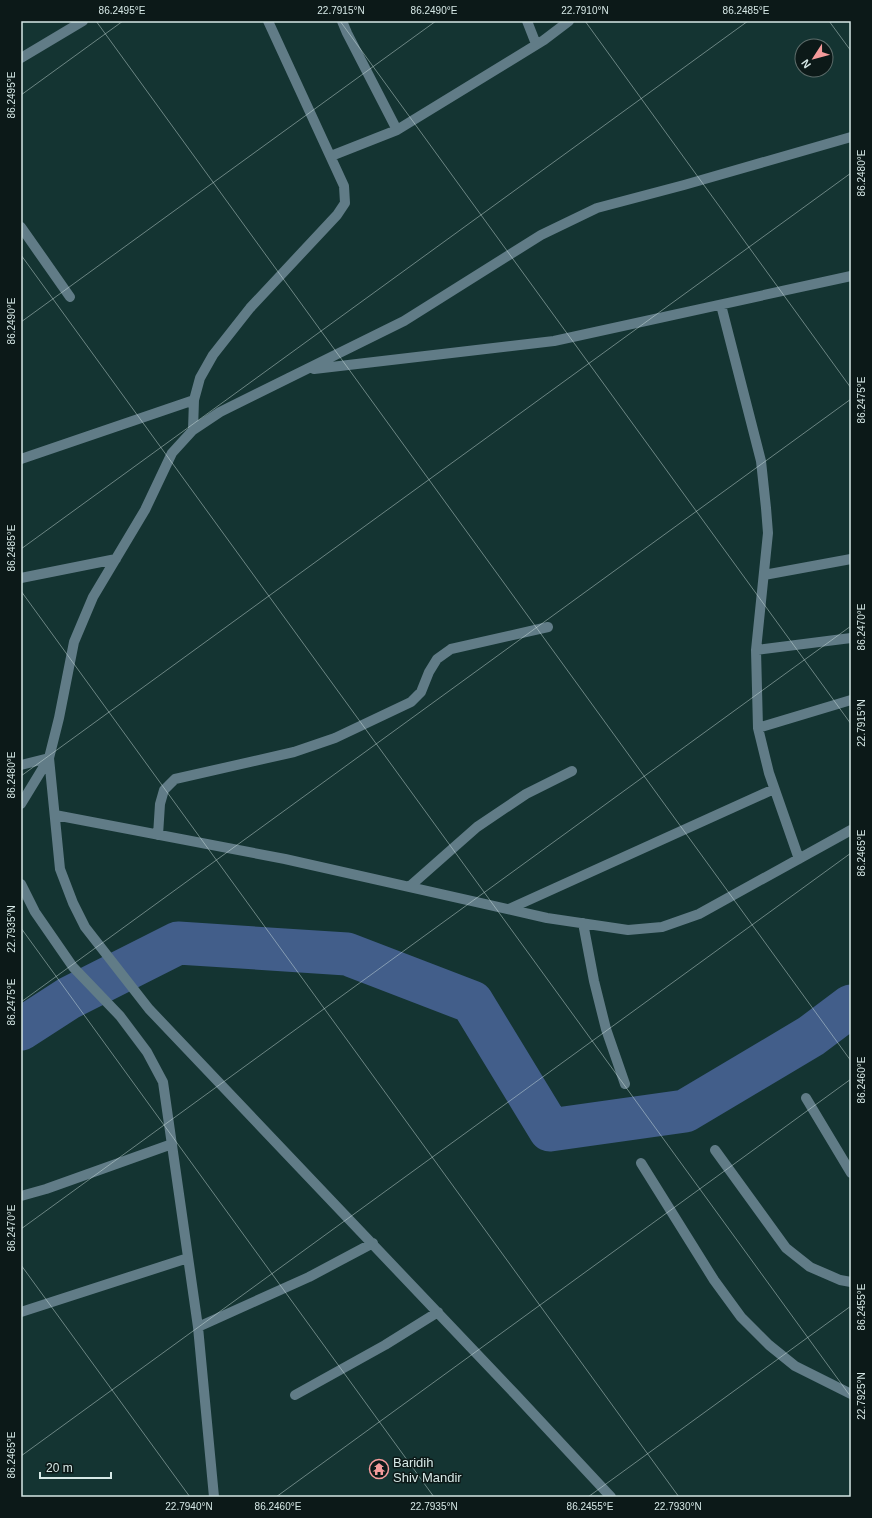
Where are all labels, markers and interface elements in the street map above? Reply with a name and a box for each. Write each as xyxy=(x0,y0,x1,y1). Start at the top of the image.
text: 86.2495°E xyxy=(99,5,146,16)
text: 22.7915°N xyxy=(317,5,365,16)
text: 86.2490°E xyxy=(411,5,458,16)
text: 22.7910°N xyxy=(561,5,609,16)
text: 86.2485°E xyxy=(723,5,770,16)
north arrow xyxy=(794,38,834,78)
text: N xyxy=(799,57,813,71)
text: 86.2495°E xyxy=(6,71,17,118)
text: 86.2480°E xyxy=(856,149,867,196)
text: 86.2490°E xyxy=(6,297,17,344)
text: 86.2475°E xyxy=(856,376,867,423)
text: 86.2485°E xyxy=(6,524,17,571)
text: 86.2470°E xyxy=(856,603,867,650)
text: 22.7915°N xyxy=(856,699,867,747)
text: 86.2480°E xyxy=(6,751,17,798)
text: 86.2465°E xyxy=(856,829,867,876)
text: 22.7935°N xyxy=(6,905,17,953)
text: 86.2475°E xyxy=(6,978,17,1025)
text: 86.2460°E xyxy=(856,1056,867,1103)
text: 86.2470°E xyxy=(6,1204,17,1251)
text: 86.2455°E xyxy=(856,1283,867,1330)
text: 22.7925°N xyxy=(856,1372,867,1420)
text: 86.2465°E xyxy=(6,1431,17,1478)
scale bar xyxy=(40,1454,111,1480)
place label: Baridih Shiv Mandir xyxy=(393,1455,462,1485)
temple icon: Baridih Shiv Mandir xyxy=(368,1458,390,1480)
text: 20 m xyxy=(46,1461,73,1475)
text: 22.7940°N xyxy=(165,1501,213,1512)
text: 86.2460°E xyxy=(255,1501,302,1512)
text: 22.7935°N xyxy=(410,1501,458,1512)
text: 86.2455°E xyxy=(567,1501,614,1512)
text: 22.7930°N xyxy=(654,1501,702,1512)

